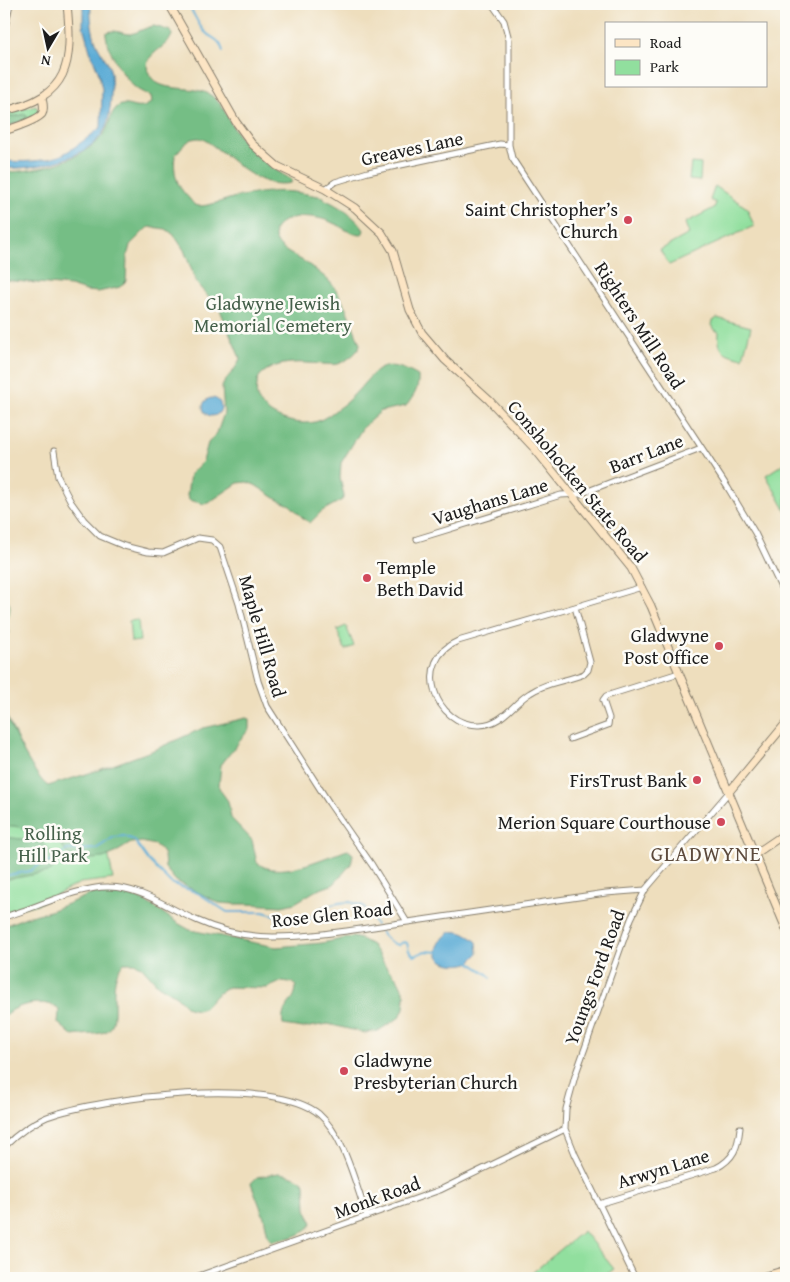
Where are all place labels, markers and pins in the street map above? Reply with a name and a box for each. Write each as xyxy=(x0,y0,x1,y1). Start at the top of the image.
place label: Saint Christopher’s Church xyxy=(465,195,618,245)
marker: Saint Christopher’s Church xyxy=(622,214,634,226)
place label: Temple Beth David xyxy=(377,553,464,603)
marker: Temple Beth David xyxy=(361,572,373,584)
place label: Gladwyne Post Office xyxy=(624,621,709,671)
marker: Gladwyne Post Office xyxy=(713,640,725,652)
place label: FirsTrust Bank xyxy=(570,766,687,794)
marker: FirsTrust Bank xyxy=(691,774,703,786)
place label: Merion Square Courthouse xyxy=(498,808,711,836)
marker: Merion Square Courthouse xyxy=(715,816,727,828)
place label: Gladwyne Presbyterian Church xyxy=(354,1046,518,1096)
marker: Gladwyne Presbyterian Church xyxy=(338,1065,350,1077)

